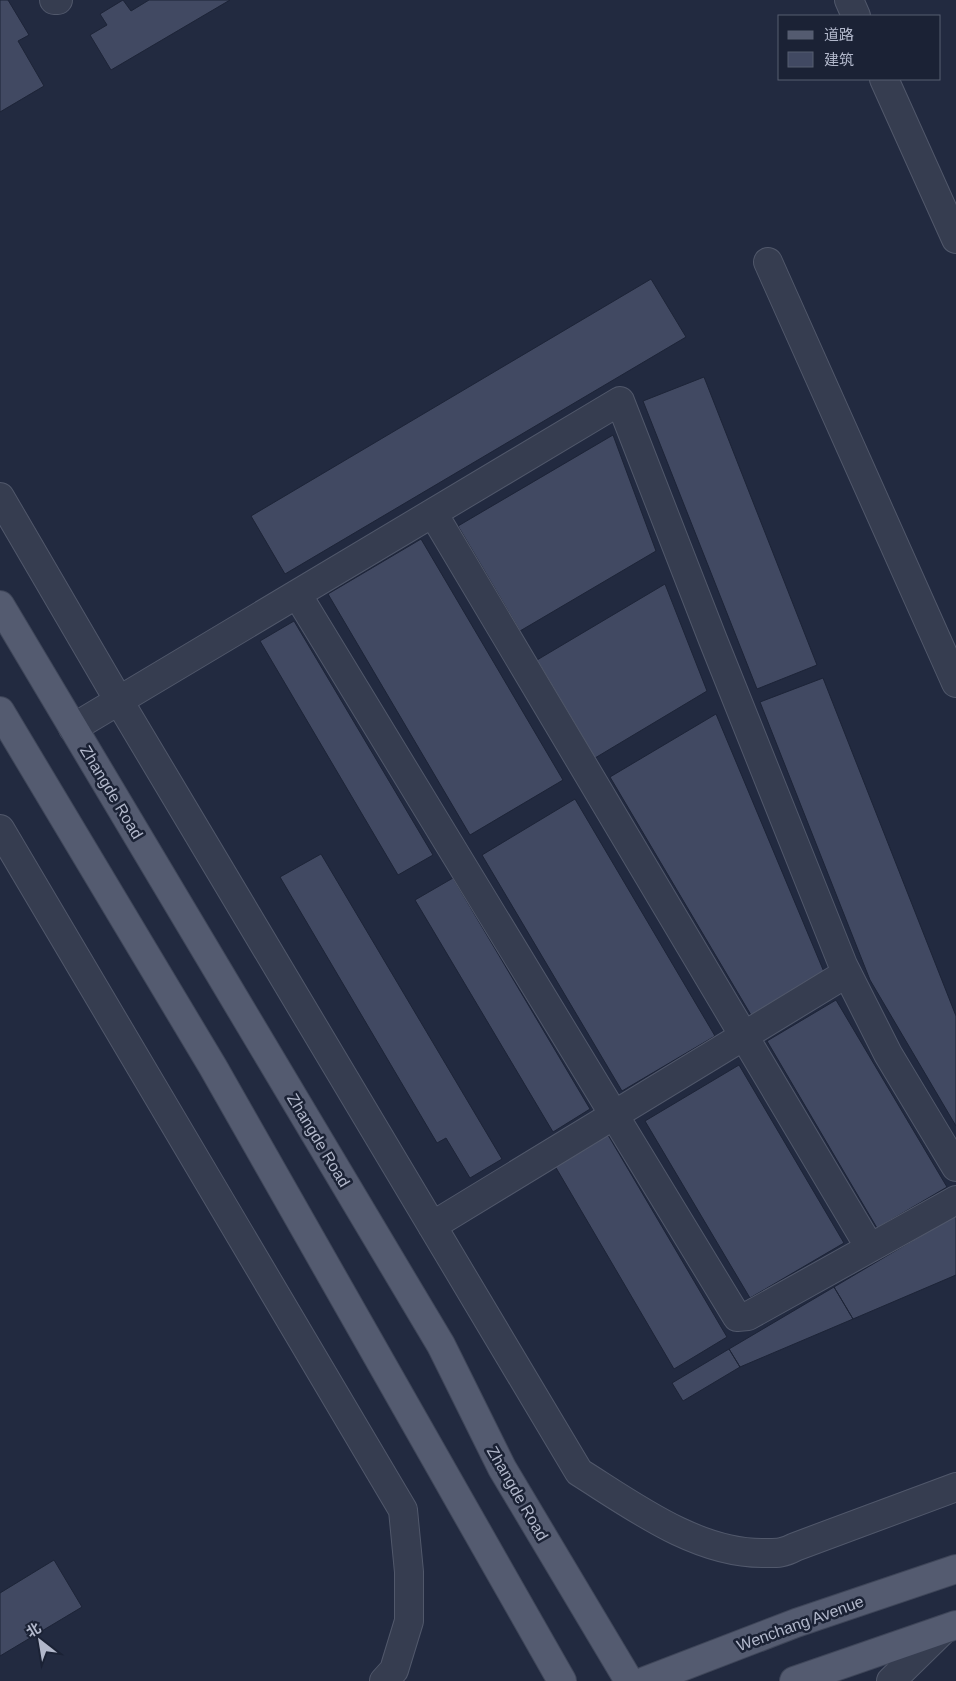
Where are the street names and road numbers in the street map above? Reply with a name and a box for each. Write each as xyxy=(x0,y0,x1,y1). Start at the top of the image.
street label: Zhangde Road xyxy=(77,743,146,842)
street label: Zhangde Road xyxy=(284,1091,353,1190)
street label: Zhangde Road xyxy=(484,1443,551,1543)
street label: Wenchang Avenue xyxy=(734,1593,866,1654)

